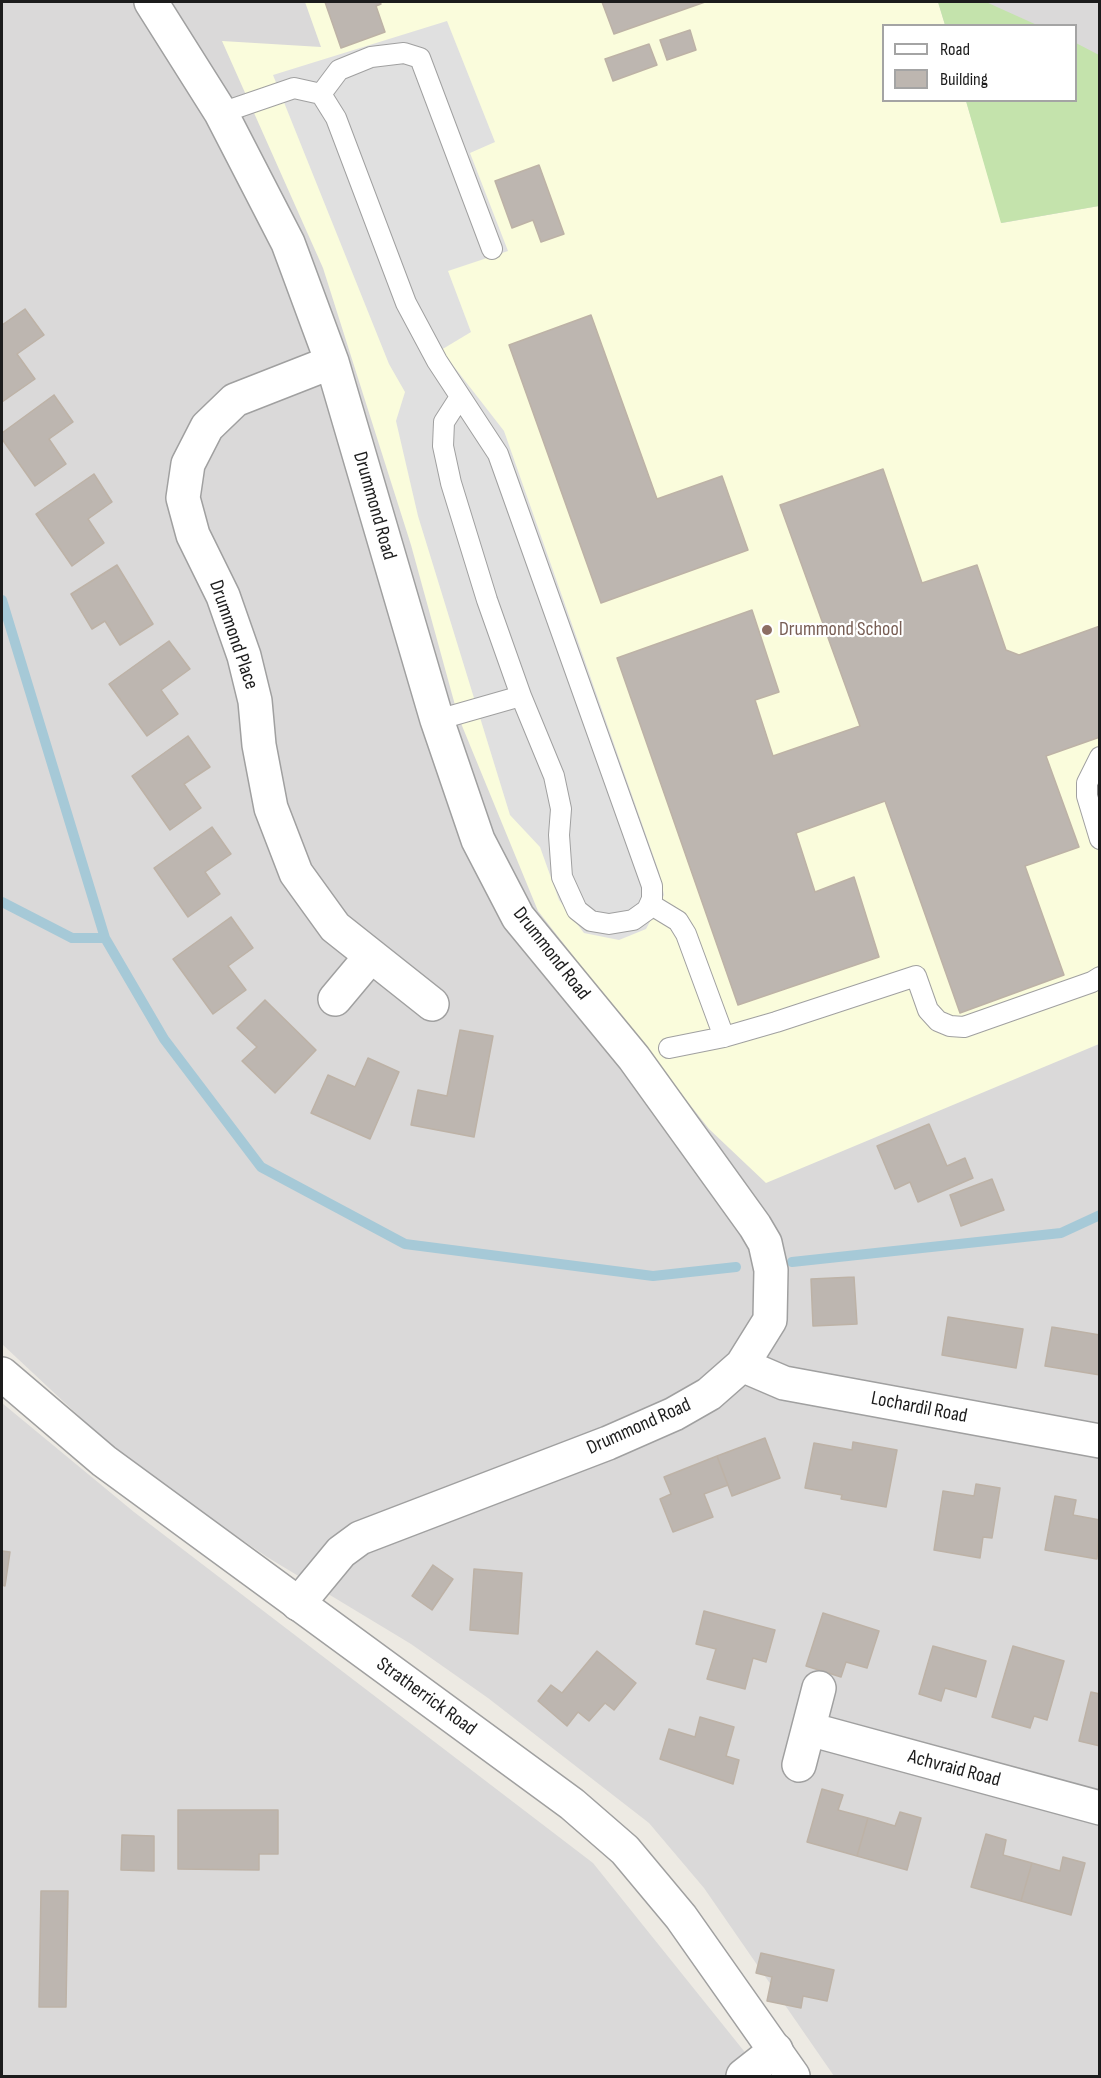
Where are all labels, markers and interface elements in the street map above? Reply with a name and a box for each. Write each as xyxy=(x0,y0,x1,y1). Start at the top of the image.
legend xyxy=(882,24,1077,102)
text: Road xyxy=(940,39,970,60)
text: Building xyxy=(940,69,988,90)
street label: Drummond Road xyxy=(347,449,401,563)
street label: Drummond Place xyxy=(203,577,263,693)
place label: Drummond School xyxy=(779,618,902,642)
marker: Drummond School xyxy=(760,623,774,637)
street label: Drummond Road xyxy=(507,903,595,1005)
street label: Lochardil Road xyxy=(869,1387,969,1429)
street label: Drummond Road xyxy=(583,1393,695,1461)
street label: Stratherrick Road xyxy=(371,1653,481,1741)
street label: Achvraid Road xyxy=(905,1745,1003,1793)

